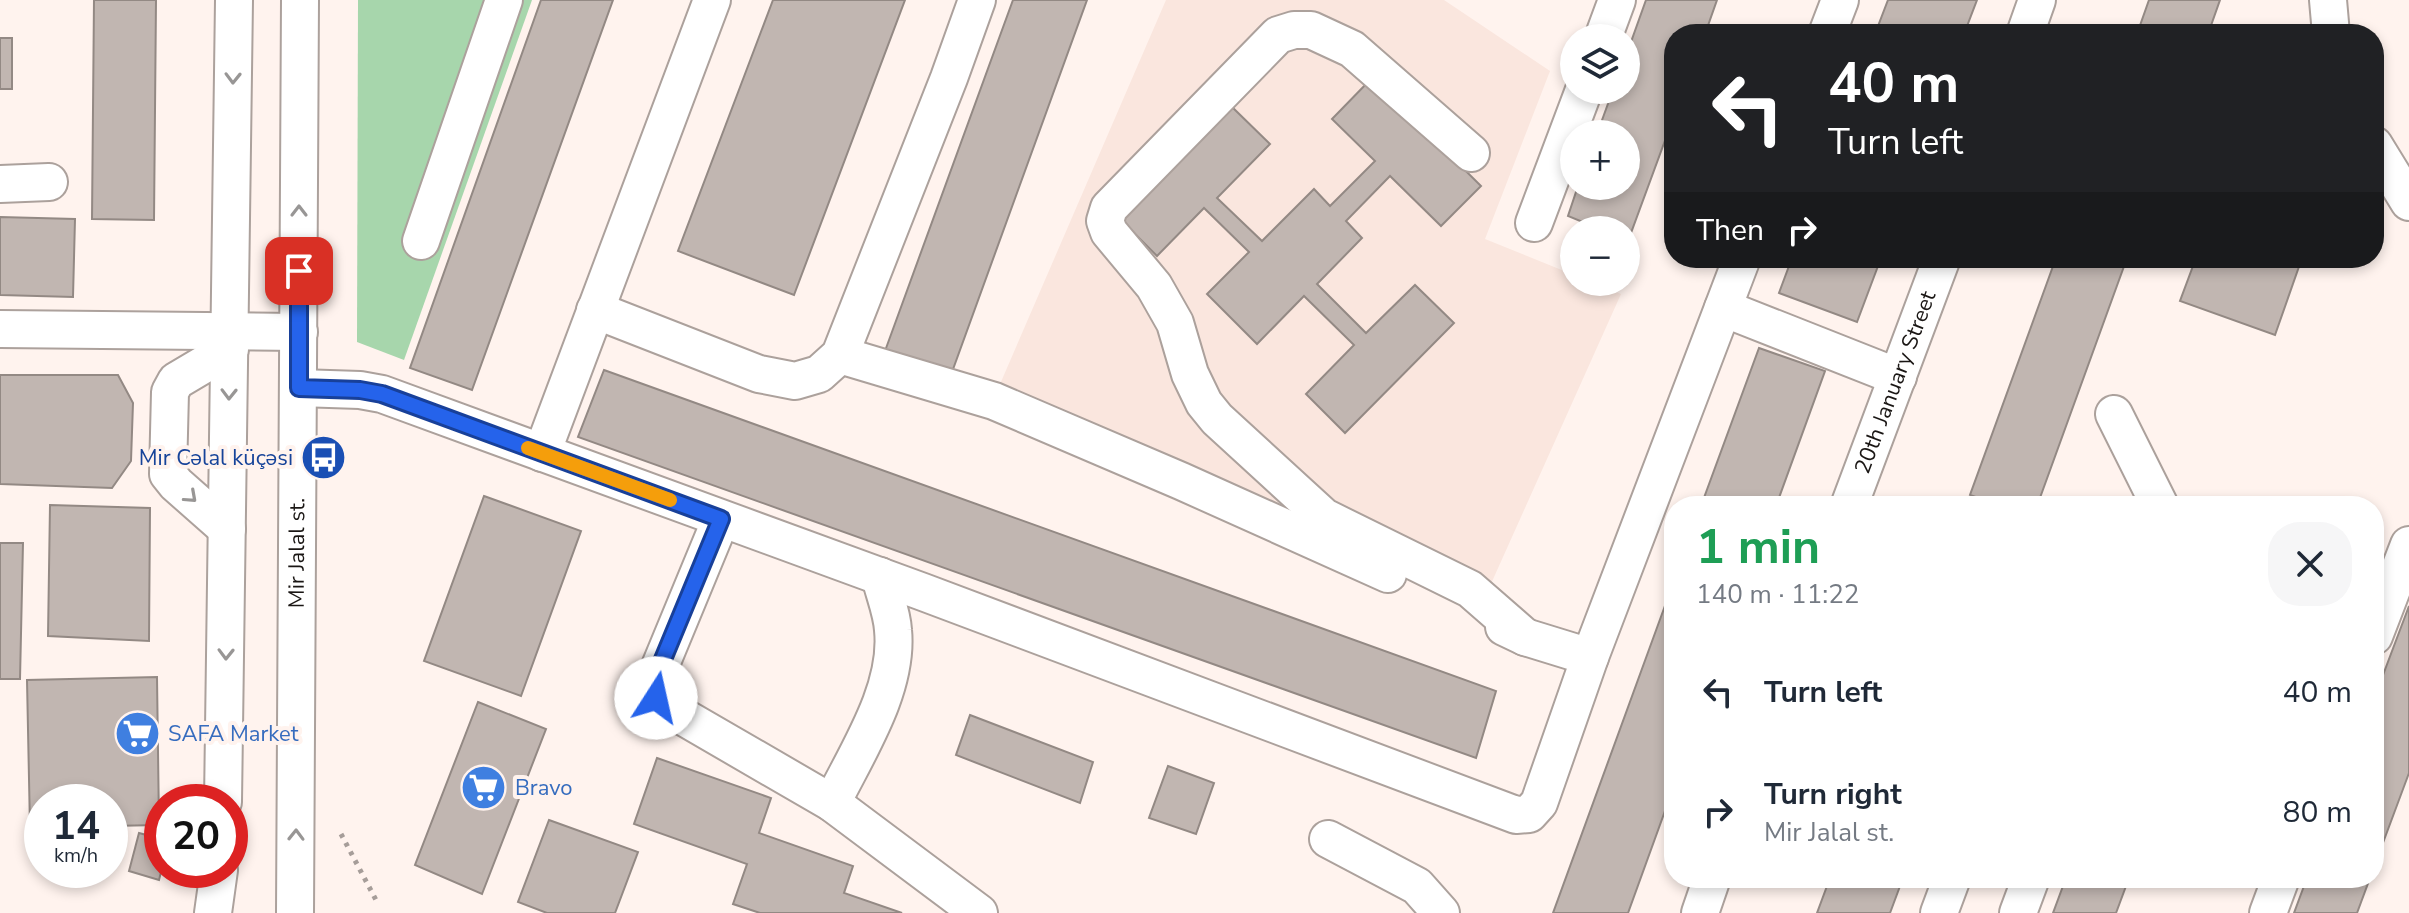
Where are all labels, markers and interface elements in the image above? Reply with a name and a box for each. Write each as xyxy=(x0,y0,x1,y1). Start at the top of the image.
map controls xyxy=(1560,24,1640,296)
button: layers xyxy=(1560,24,1640,104)
text: 40 m xyxy=(1828,45,1959,122)
icon: left xyxy=(1696,56,1800,160)
one-way arrow xyxy=(224,72,242,85)
text: Turn left xyxy=(1828,118,1963,167)
button: + xyxy=(1560,120,1640,200)
one-way arrow xyxy=(291,204,308,217)
icon: right xyxy=(1780,208,1824,252)
text: Then xyxy=(1696,210,1764,251)
button: − xyxy=(1560,216,1640,296)
pin xyxy=(265,237,333,305)
icon: arrive xyxy=(277,249,321,293)
street label: 20th January Street xyxy=(1847,286,1943,478)
one-way arrow xyxy=(221,388,238,401)
bus stop icon: Mir Cəlal küçəsi xyxy=(300,434,348,482)
place label: Mir Cəlal küçəsi xyxy=(139,443,293,473)
one-way arrow xyxy=(182,488,197,502)
street label: Mir Jalal st. xyxy=(282,498,312,608)
text: 1 min xyxy=(1696,514,1820,580)
button: close xyxy=(2268,522,2352,606)
text: 140 m · 11:22 xyxy=(1696,577,1859,612)
one-way arrow xyxy=(217,648,235,661)
position arrow xyxy=(614,656,698,740)
icon: left xyxy=(1696,670,1740,714)
text: Turn left xyxy=(1764,672,1882,713)
text: 40 m xyxy=(2283,672,2352,713)
supermarket icon: SAFA Market xyxy=(113,710,161,758)
place label: SAFA Market xyxy=(168,719,299,749)
supermarket icon: Bravo xyxy=(460,764,508,812)
place label: Bravo xyxy=(515,773,573,803)
text: Turn right xyxy=(1764,774,1902,815)
speed limit sign: 20 xyxy=(144,784,248,888)
icon: right xyxy=(1696,790,1740,834)
text: 80 m xyxy=(2283,792,2352,833)
text: 14 xyxy=(52,799,100,853)
text: Mir Jalal st. xyxy=(1764,815,1894,850)
one-way arrow xyxy=(287,828,305,841)
text: km/h xyxy=(54,842,98,869)

